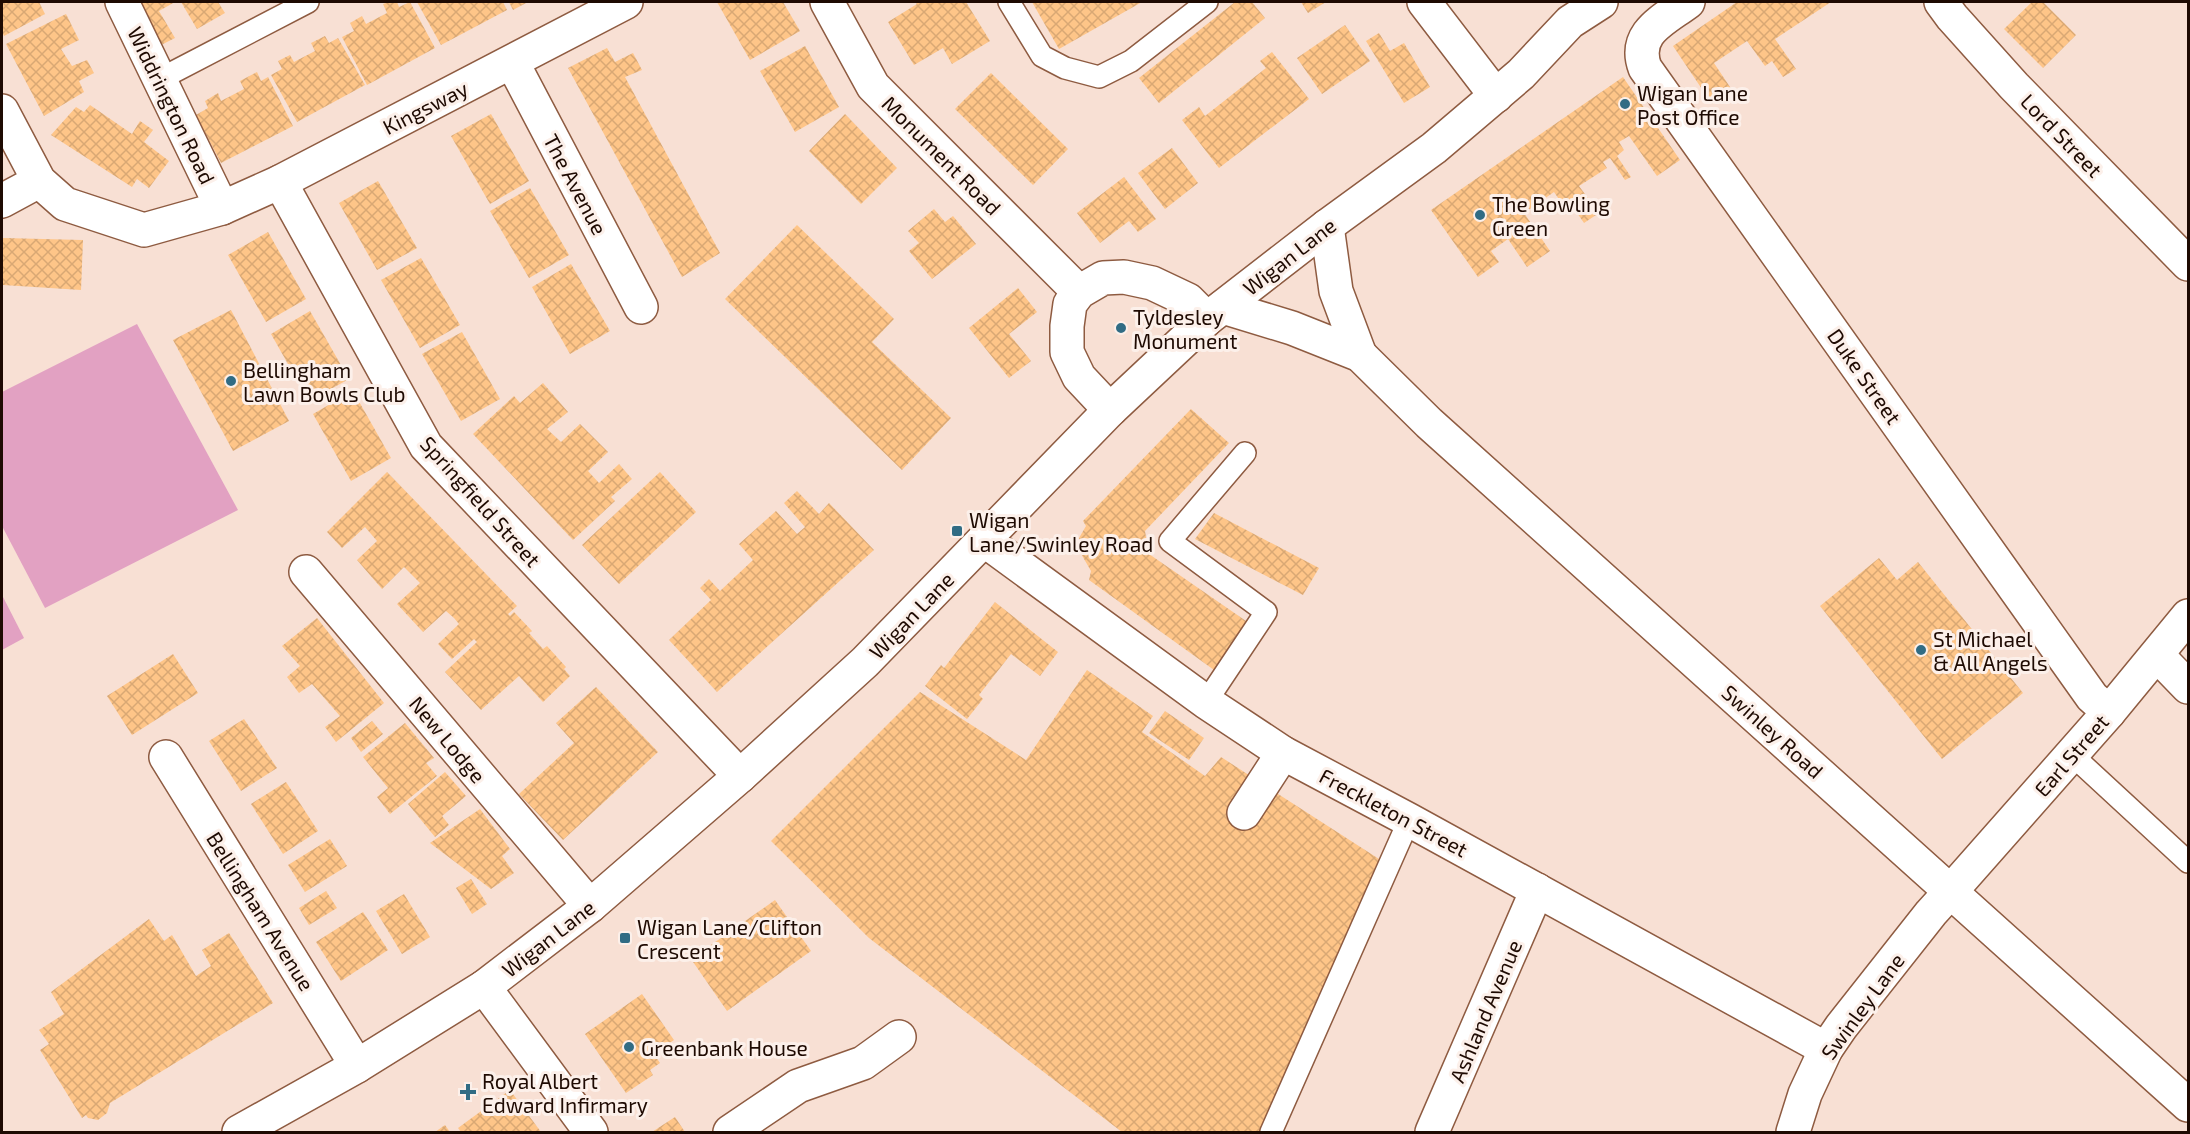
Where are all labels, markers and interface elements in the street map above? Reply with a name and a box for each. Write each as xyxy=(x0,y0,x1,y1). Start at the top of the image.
street label: Widdrington Road xyxy=(123,22,221,188)
street label: Kingsway xyxy=(378,75,472,139)
place label: Wigan Lane Post Office xyxy=(1637,80,1748,129)
street label: Lord Street xyxy=(2016,88,2108,182)
street label: Monument Road xyxy=(877,90,1007,220)
marker: Wigan Lane Post Office xyxy=(1618,97,1632,111)
street label: The Avenue xyxy=(539,129,613,239)
place label: The Bowling Green xyxy=(1492,191,1610,240)
marker: The Bowling Green xyxy=(1473,208,1487,222)
street label: Wigan Lane xyxy=(1238,212,1340,300)
place label: Tyldesley Monument xyxy=(1133,304,1237,353)
marker: Tyldesley Monument xyxy=(1114,321,1128,335)
street label: Duke Street xyxy=(1823,324,1907,428)
place label: Bellingham Lawn Bowls Club xyxy=(243,357,405,406)
marker: Bellingham Lawn Bowls Club xyxy=(224,374,238,388)
street label: Springfield Street xyxy=(416,431,546,571)
place label: Wigan Lane/Swinley Road xyxy=(969,507,1153,556)
marker: Wigan Lane/Swinley Road xyxy=(950,524,964,538)
street label: Wigan Lane xyxy=(863,566,959,664)
place label: St Michael & All Angels xyxy=(1933,626,2048,675)
marker: St Michael & All Angels xyxy=(1914,643,1928,657)
street label: Swinley Road xyxy=(1717,679,1829,783)
street label: New Lodge xyxy=(405,691,491,787)
street label: Earl Street xyxy=(2029,709,2113,801)
street label: Freckleton Street xyxy=(1316,762,1472,862)
street label: Bellingham Avenue xyxy=(202,827,320,995)
street label: Wigan Lane xyxy=(497,894,599,982)
place label: Wigan Lane/Clifton Crescent xyxy=(637,914,822,963)
marker: Wigan Lane/Clifton Crescent xyxy=(618,931,632,945)
street label: Ashland Avenue xyxy=(1444,936,1526,1086)
street label: Swinley Lane xyxy=(1815,948,1909,1064)
place label: Greenbank House xyxy=(641,1035,808,1060)
marker: Greenbank House xyxy=(622,1040,636,1054)
place label: Royal Albert Edward Infirmary xyxy=(482,1068,648,1117)
marker: Royal Albert Edward Infirmary xyxy=(459,1083,477,1101)

